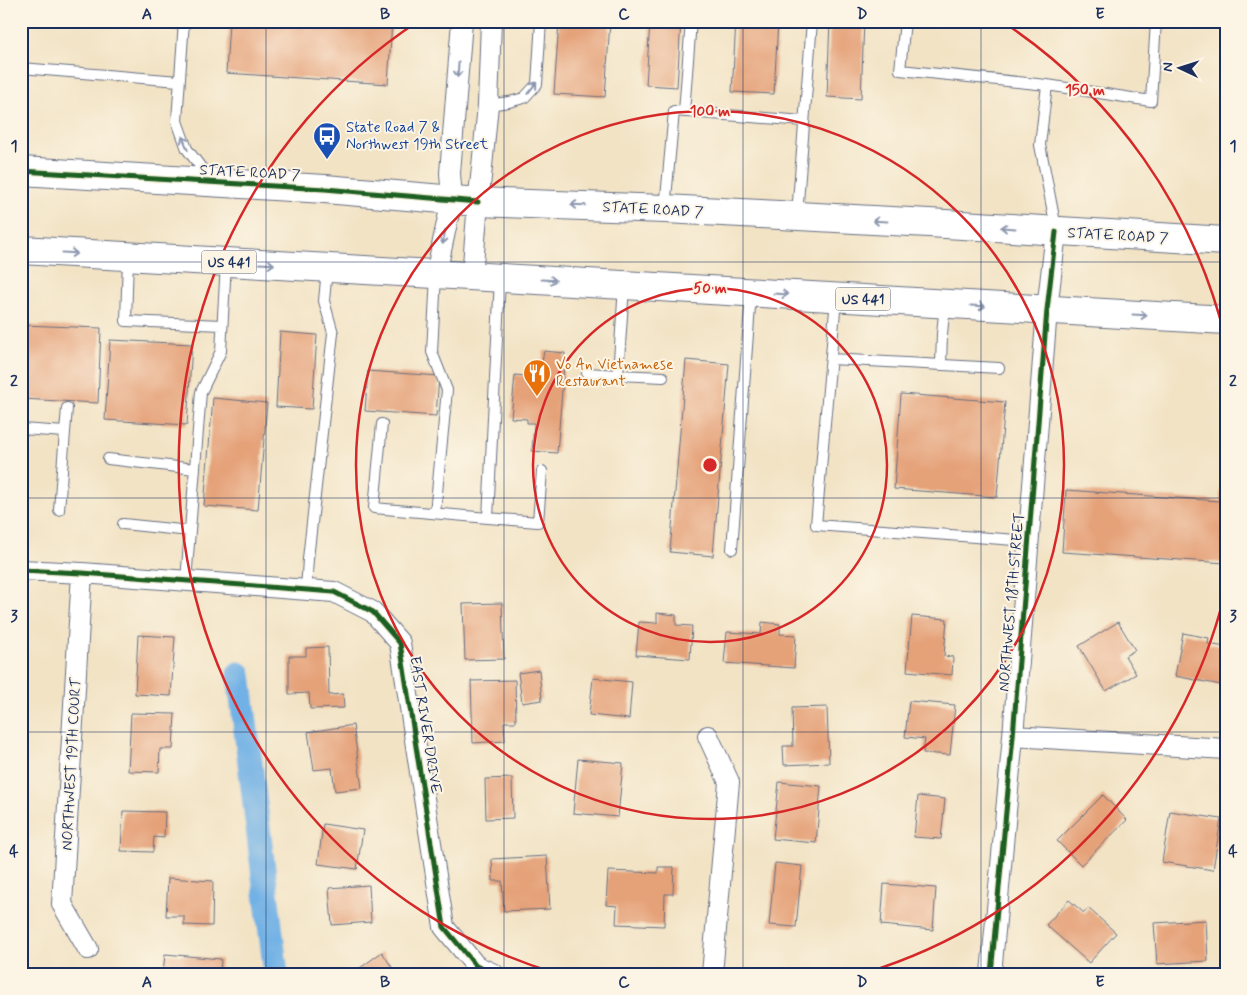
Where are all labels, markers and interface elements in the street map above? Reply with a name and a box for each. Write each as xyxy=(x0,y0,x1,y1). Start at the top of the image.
text: A xyxy=(142,4,152,25)
text: B xyxy=(380,4,390,25)
text: C xyxy=(618,4,630,25)
text: D xyxy=(856,4,868,25)
text: E xyxy=(1095,4,1105,25)
north arrow xyxy=(1154,42,1204,92)
one-way arrow xyxy=(454,62,463,78)
text: N xyxy=(1159,62,1177,72)
text: 150 m xyxy=(1065,81,1105,101)
one-way arrow xyxy=(526,82,537,95)
text: 100 m xyxy=(690,102,730,122)
place label: State Road 7 & Northwest 19th Street xyxy=(346,118,488,155)
bus stop icon: State Road 7 & Northwest 19th Street xyxy=(312,121,342,160)
one-way arrow xyxy=(180,135,189,151)
text: 1 xyxy=(10,136,18,157)
text: 1 xyxy=(1229,136,1237,157)
street label: STATE ROAD 7 xyxy=(199,160,301,186)
street label: STATE ROAD 7 xyxy=(602,197,704,223)
one-way arrow xyxy=(570,201,586,210)
one-way arrow xyxy=(872,216,888,225)
street label: STATE ROAD 7 xyxy=(1067,223,1169,249)
one-way arrow xyxy=(1000,224,1016,233)
one-way arrow xyxy=(439,228,448,244)
one-way arrow xyxy=(62,248,78,257)
road number: US 441 xyxy=(202,250,256,274)
one-way arrow xyxy=(259,260,275,269)
one-way arrow xyxy=(541,276,557,285)
text: 50 m xyxy=(693,279,727,299)
road number: US 441 xyxy=(836,288,890,310)
one-way arrow xyxy=(773,290,789,299)
one-way arrow xyxy=(970,301,986,310)
one-way arrow xyxy=(1132,311,1148,320)
place label: Vo An Vietnamese Restaurant xyxy=(556,355,673,392)
restaurant icon: Vo An Vietnamese Restaurant xyxy=(522,358,552,397)
text: 2 xyxy=(10,371,18,392)
text: 2 xyxy=(1229,371,1237,392)
centre of rings xyxy=(701,456,719,474)
street label: NORTHWEST 18TH STREET xyxy=(994,512,1030,693)
text: 3 xyxy=(10,606,18,627)
text: 3 xyxy=(1229,606,1237,627)
street label: EAST RIVER DRIVE xyxy=(404,655,446,796)
street label: NORTHWEST 19TH COURT xyxy=(57,676,87,851)
text: 4 xyxy=(9,841,19,862)
text: 4 xyxy=(1228,841,1238,862)
text: A xyxy=(142,972,152,993)
text: B xyxy=(380,972,390,993)
text: C xyxy=(618,972,630,993)
text: D xyxy=(856,972,868,993)
text: E xyxy=(1095,972,1105,993)

